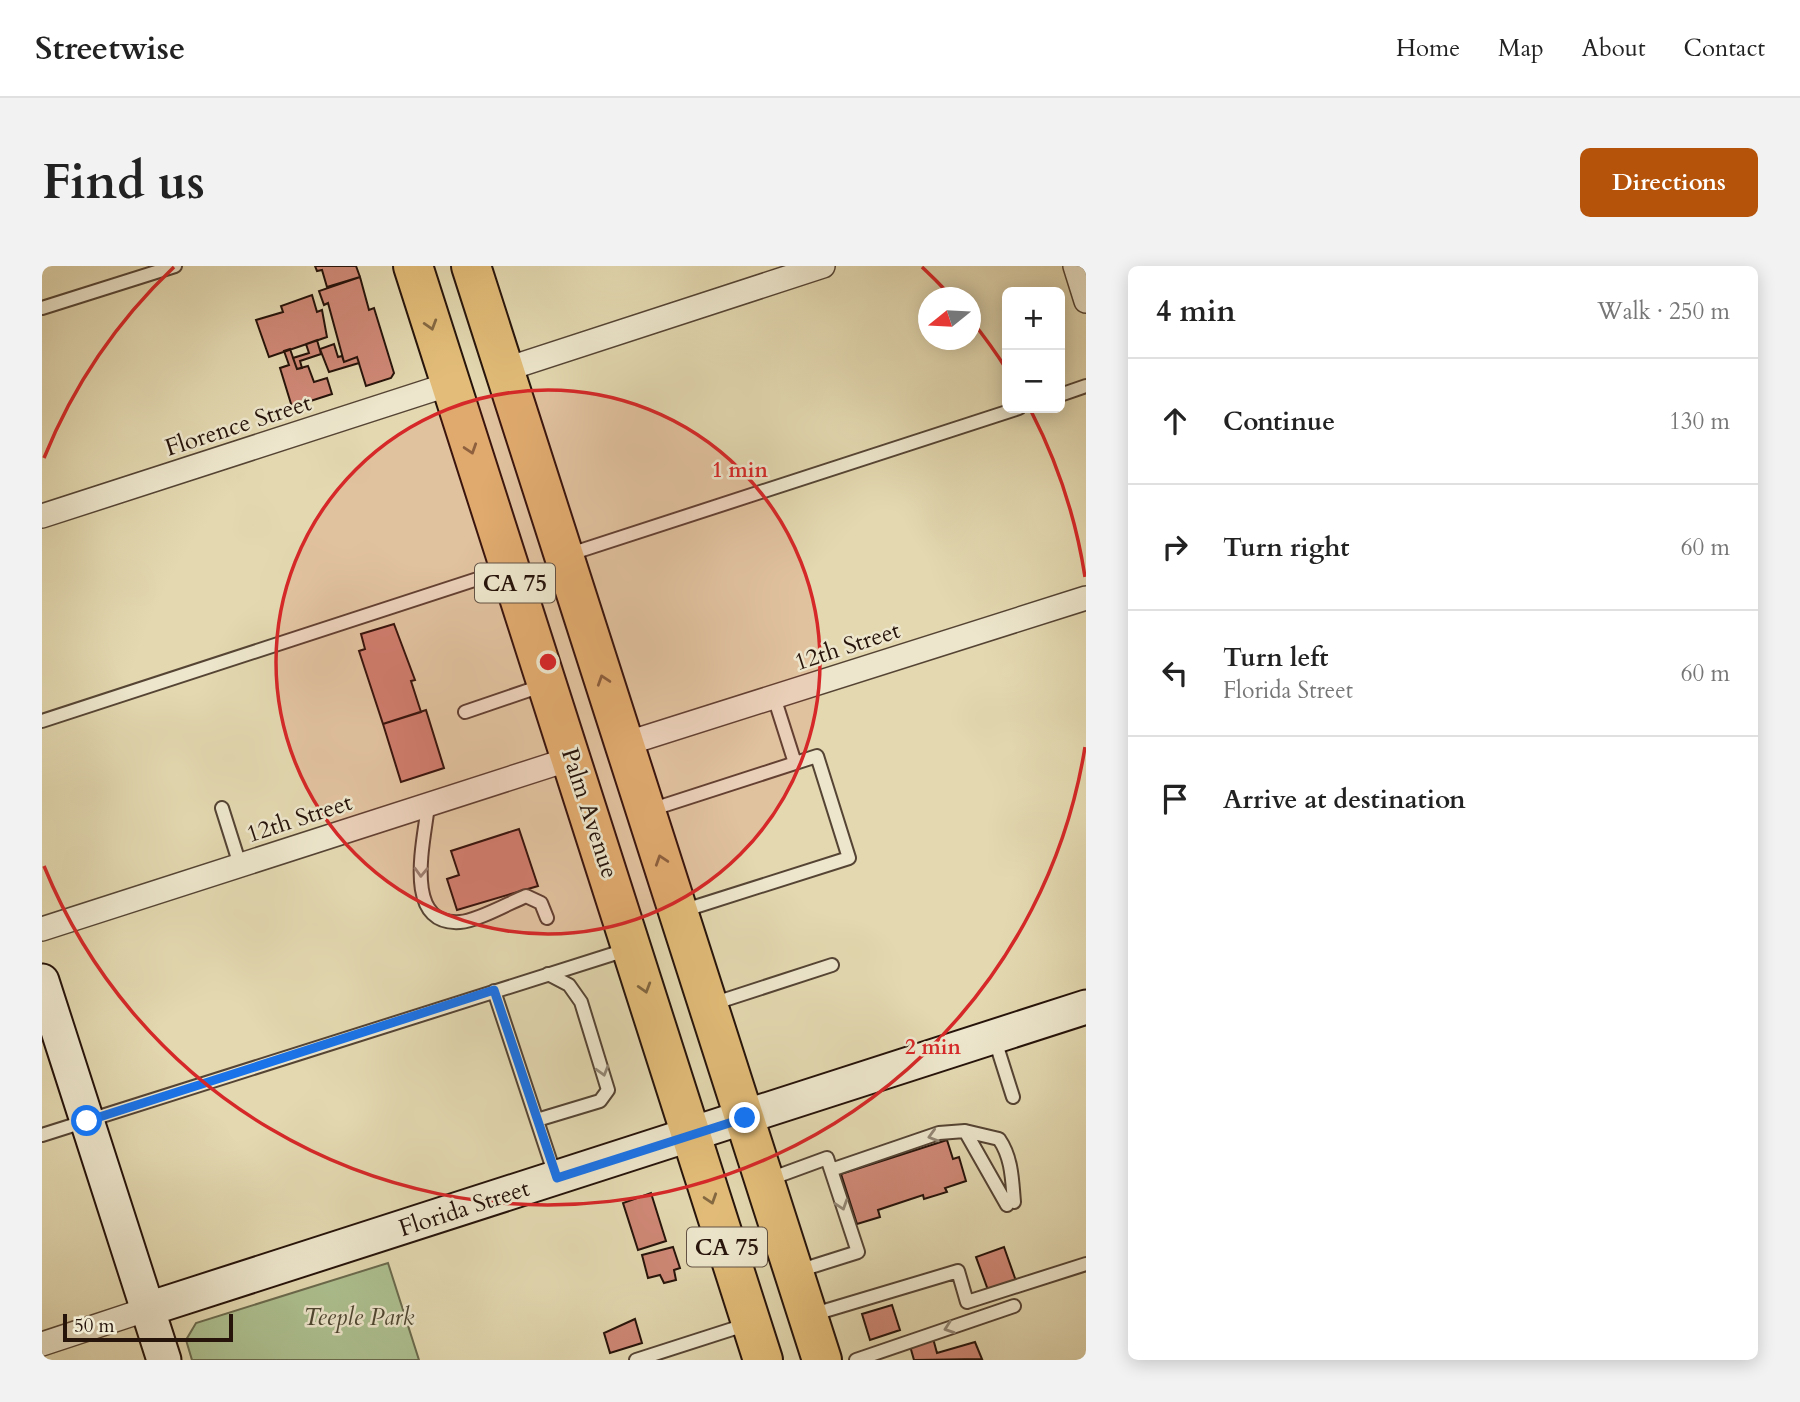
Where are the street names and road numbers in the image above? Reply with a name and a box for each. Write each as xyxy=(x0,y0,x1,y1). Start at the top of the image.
street label: Florence Street xyxy=(161,386,316,465)
road number: CA 75 xyxy=(475,564,555,602)
street label: 12th Street xyxy=(790,614,905,679)
street label: Palm Avenue xyxy=(553,744,626,883)
street label: 12th Street xyxy=(242,786,357,851)
street label: Florida Street xyxy=(395,1172,534,1245)
road number: CA 75 xyxy=(687,1228,767,1266)

